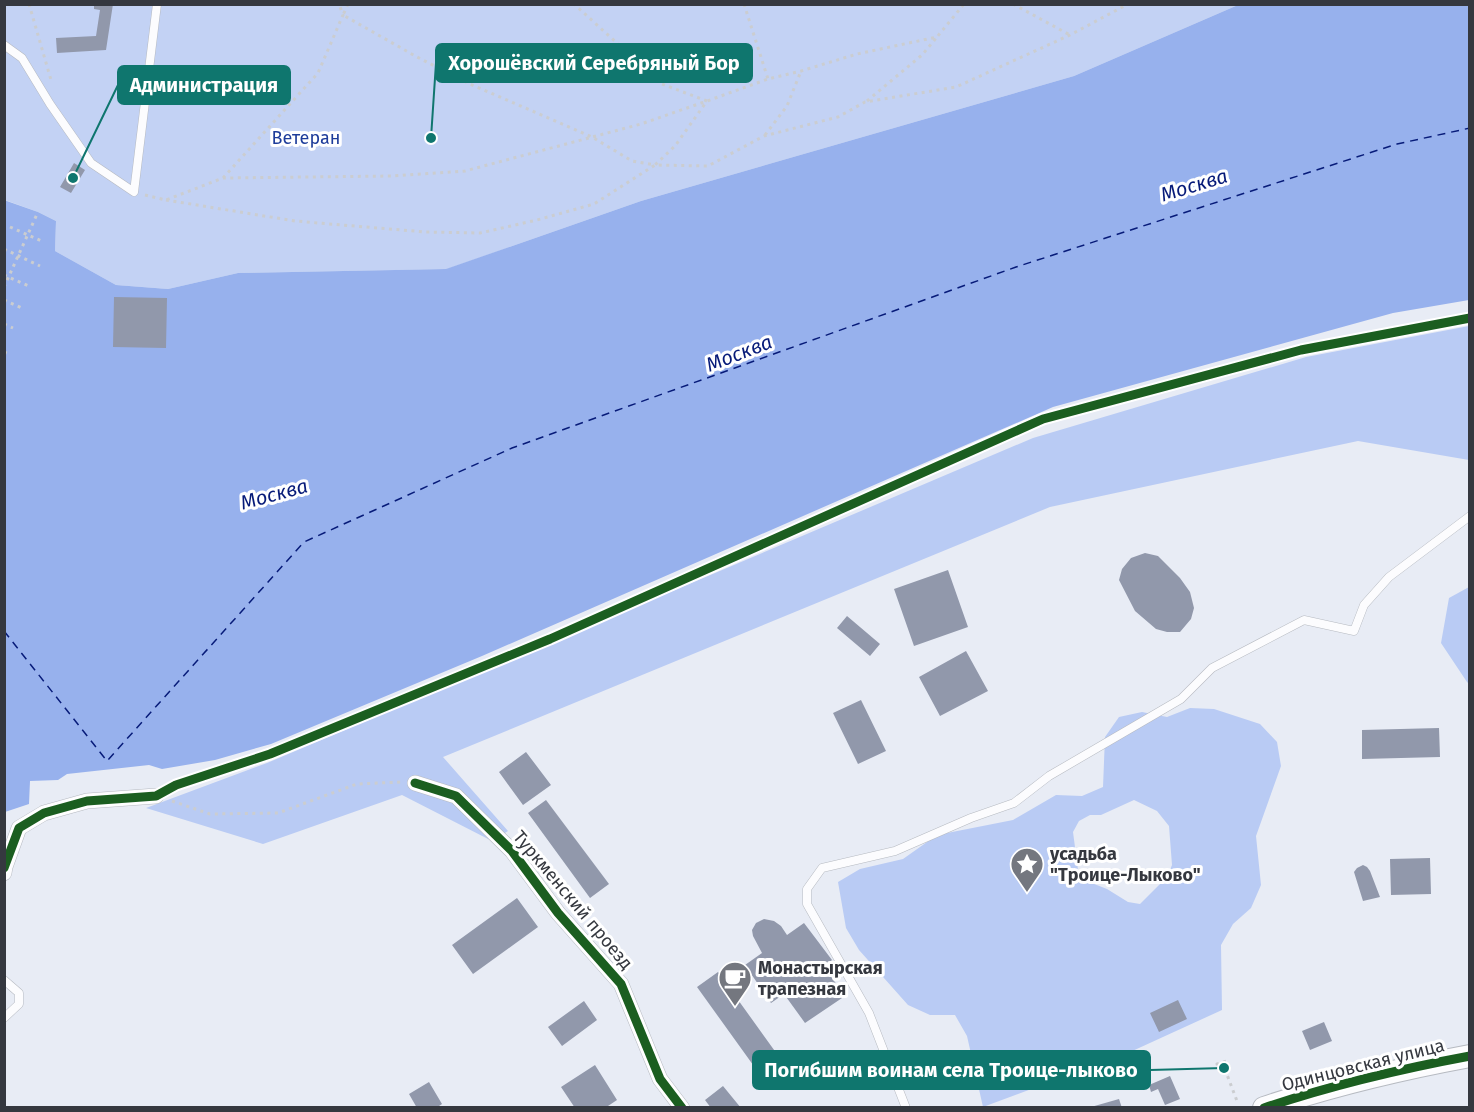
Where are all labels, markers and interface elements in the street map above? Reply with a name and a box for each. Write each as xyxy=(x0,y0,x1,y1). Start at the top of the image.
callout: Хорошёвский Серебряный Бор xyxy=(436,44,752,82)
text: Хорошёвский Серебряный Бор xyxy=(447,51,740,75)
callout: Администрация xyxy=(118,66,290,104)
text: Администрация xyxy=(129,73,278,97)
park label: Ветеран xyxy=(272,127,340,149)
water label: Москва xyxy=(1158,163,1230,207)
water label: Москва xyxy=(703,329,775,377)
water label: Москва xyxy=(238,473,310,515)
street label: Туркменский проезд xyxy=(509,826,637,974)
place label: усадьба "Троице-Лыково" xyxy=(1049,843,1201,886)
place icon: усадьба "Троице-Лыково" xyxy=(1009,846,1045,893)
place label: Монастырская трапезная xyxy=(758,957,883,1000)
cafe icon: Монастырская трапезная xyxy=(717,960,753,1007)
street label: Одинцовская улица xyxy=(1279,1034,1447,1096)
callout: Погибшим воинам села Троице-лыково xyxy=(753,1051,1150,1089)
text: Погибшим воинам села Троице-лыково xyxy=(764,1058,1138,1082)

